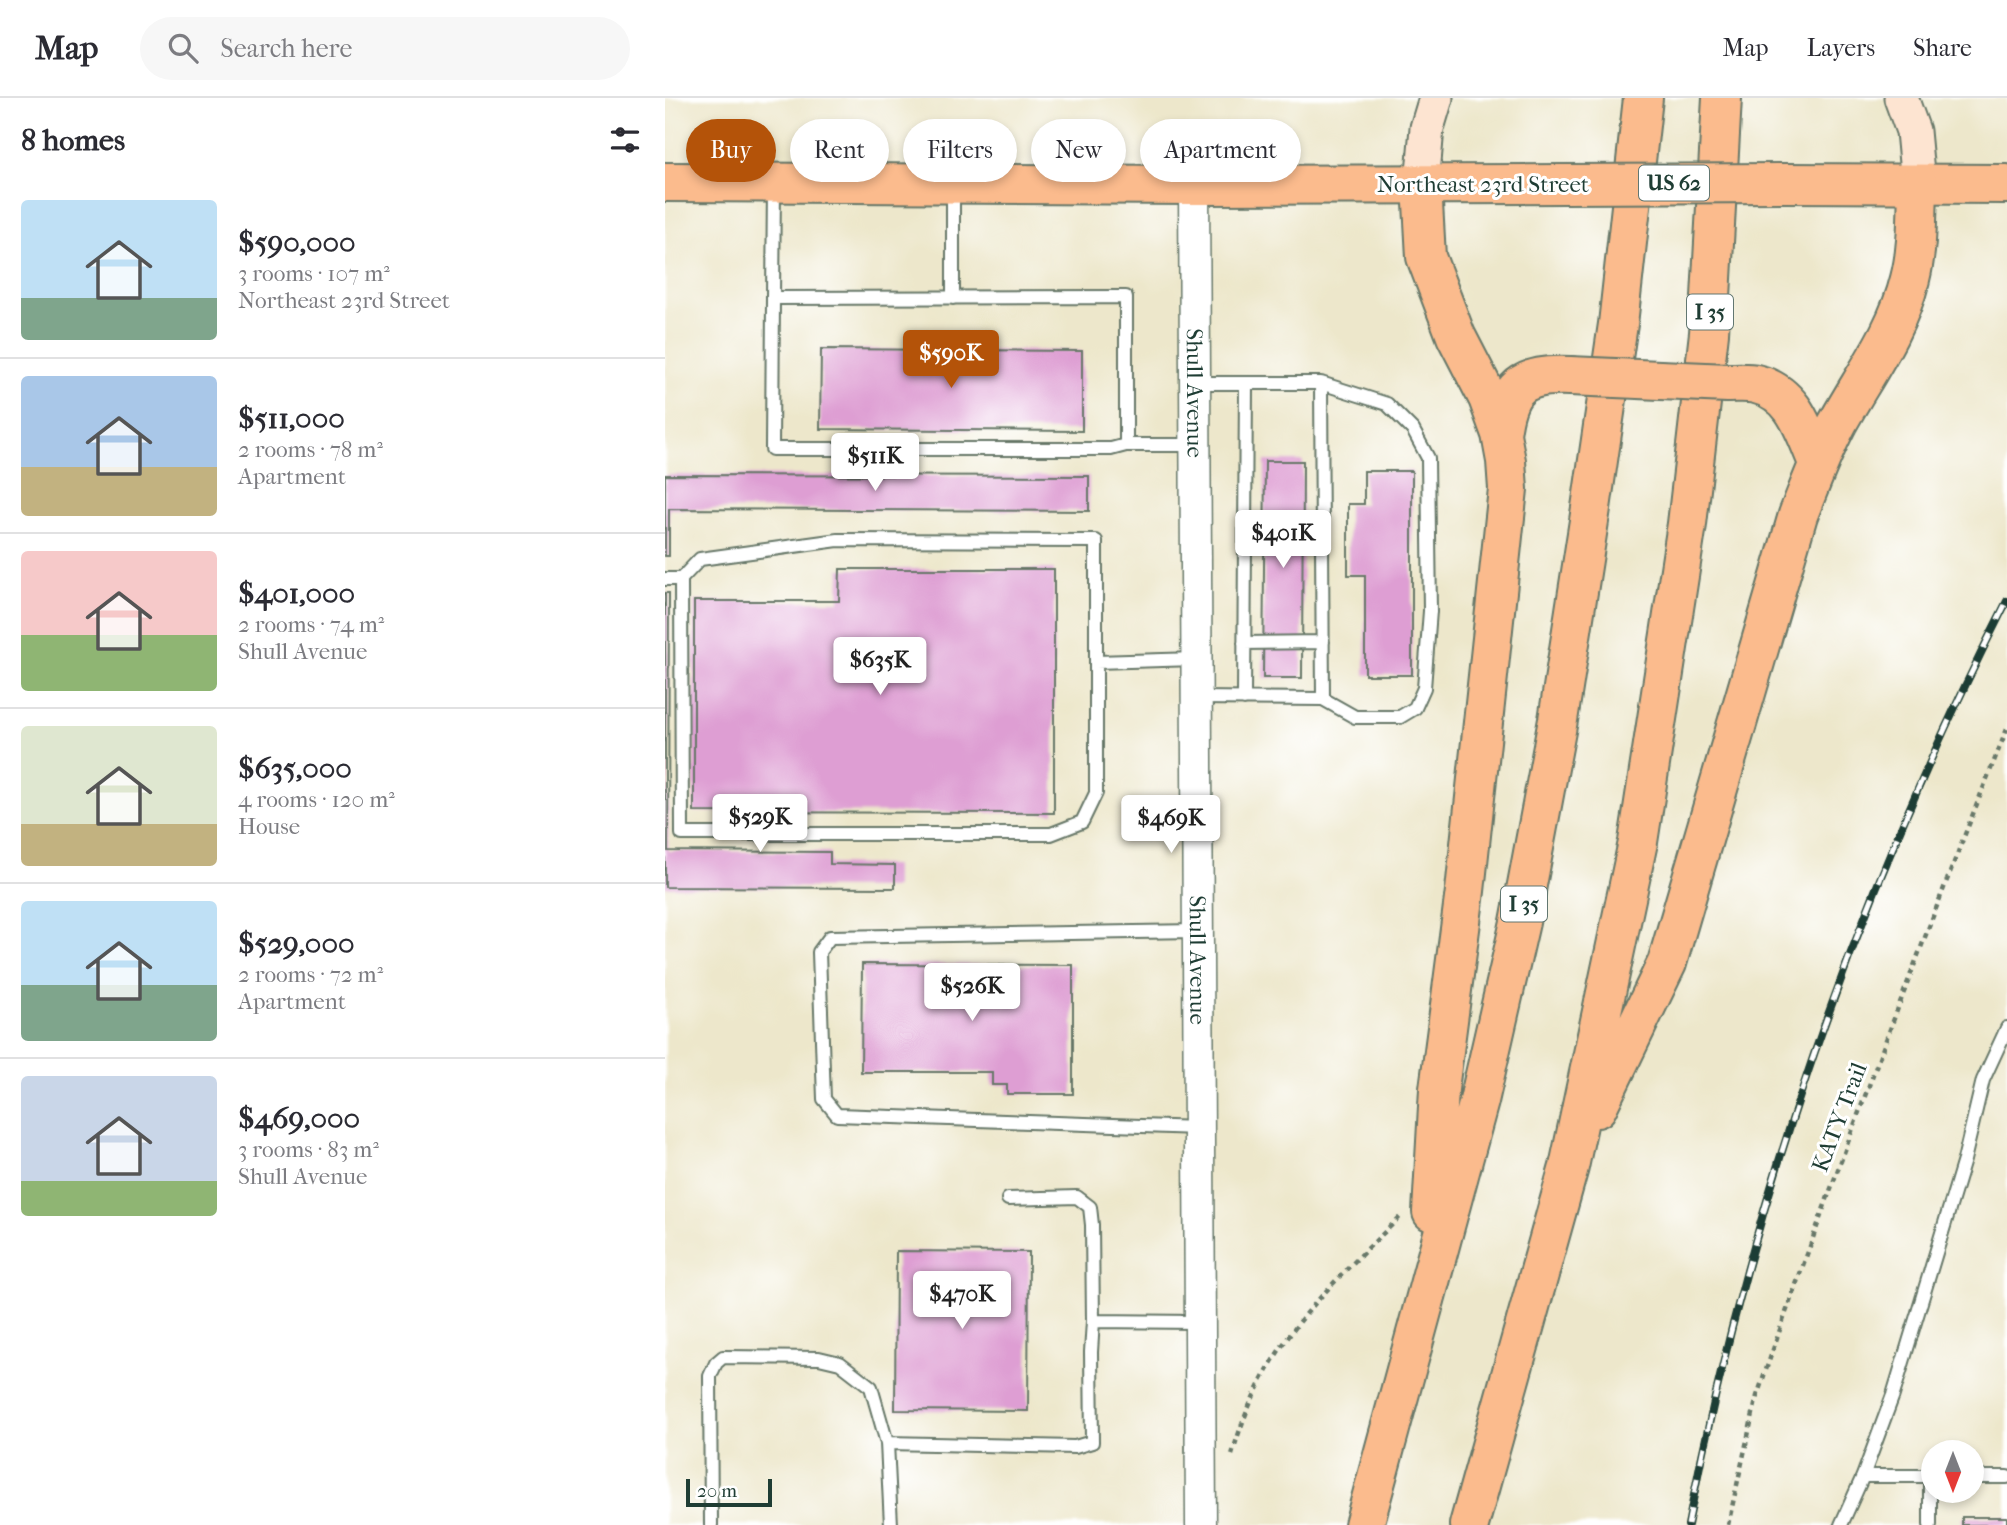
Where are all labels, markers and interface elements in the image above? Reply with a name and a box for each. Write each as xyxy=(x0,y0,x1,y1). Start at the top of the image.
search box xyxy=(140,17,630,80)
text: Map xyxy=(35,29,98,68)
icon: search xyxy=(164,29,202,67)
text: Search here xyxy=(220,33,352,64)
text: Map xyxy=(1723,34,1769,62)
text: Layers xyxy=(1807,34,1875,62)
text: Share xyxy=(1913,34,1972,62)
chip: Buy xyxy=(686,119,776,182)
chip: Rent xyxy=(790,119,889,182)
chip: Filters xyxy=(903,119,1017,182)
chip: New xyxy=(1031,119,1126,182)
chip: Apartment xyxy=(1140,119,1301,182)
icon: filters xyxy=(606,121,644,159)
text: 8 homes xyxy=(21,123,125,158)
road number: US 62 xyxy=(1639,166,1709,200)
street label: Northeast 23rd Street xyxy=(1377,171,1589,198)
text: $590,000 xyxy=(238,225,356,260)
icon: home xyxy=(77,228,161,312)
text: 3 rooms · 107 m² xyxy=(238,260,390,287)
text: Northeast 23rd Street xyxy=(238,287,450,314)
road number: I 35 xyxy=(1687,294,1733,330)
street label: Shull Avenue xyxy=(1181,328,1208,458)
pin: $590K xyxy=(902,330,1000,390)
text: $590K xyxy=(919,339,983,366)
text: $511,000 xyxy=(238,401,345,436)
icon: home xyxy=(77,404,161,488)
pin: $511K xyxy=(826,434,924,493)
text: 2 rooms · 78 m² xyxy=(238,436,383,463)
text: $511K xyxy=(847,442,903,469)
text: Apartment xyxy=(238,463,346,490)
pin: $401K xyxy=(1234,510,1332,570)
text: $401K xyxy=(1251,519,1315,546)
text: $401,000 xyxy=(238,576,355,611)
icon: home xyxy=(77,579,161,663)
text: 2 rooms · 74 m² xyxy=(238,611,384,638)
text: Shull Avenue xyxy=(238,638,367,665)
pin: $635K xyxy=(831,638,929,697)
text: $635K xyxy=(849,646,911,673)
text: $635,000 xyxy=(238,751,352,786)
icon: home xyxy=(77,754,161,838)
text: 4 rooms · 120 m² xyxy=(238,786,395,813)
pin: $529K xyxy=(711,794,809,854)
pin: $469K xyxy=(1122,796,1220,855)
text: $529K xyxy=(728,803,792,830)
text: $469K xyxy=(1137,804,1205,831)
text: House xyxy=(238,813,300,840)
road number: I 35 xyxy=(1501,886,1547,922)
street label: Shull Avenue xyxy=(1184,895,1211,1025)
text: $529,000 xyxy=(238,926,355,961)
icon: home xyxy=(77,929,161,1013)
text: 2 rooms · 72 m² xyxy=(238,961,383,988)
pin: $526K xyxy=(923,964,1021,1023)
text: $526K xyxy=(940,972,1004,999)
text: Apartment xyxy=(238,988,346,1015)
street label: KATY Trail xyxy=(1806,1058,1873,1176)
text: $469,000 xyxy=(238,1101,360,1136)
icon: home xyxy=(77,1104,161,1188)
text: 3 rooms · 83 m² xyxy=(238,1136,379,1163)
text: Shull Avenue xyxy=(238,1163,367,1190)
pin: $470K xyxy=(913,1272,1011,1331)
text: $470K xyxy=(929,1280,995,1307)
north arrow xyxy=(1921,1440,1985,1503)
map controls xyxy=(1921,1440,1984,1503)
scale bar xyxy=(686,1476,772,1508)
text: 20 m xyxy=(697,1480,737,1502)

